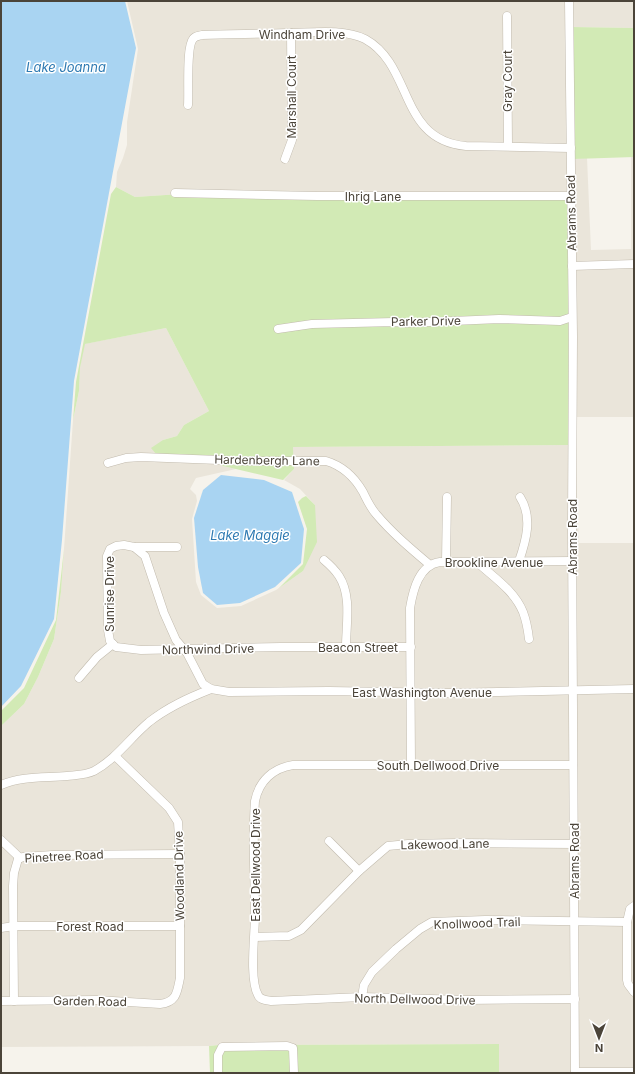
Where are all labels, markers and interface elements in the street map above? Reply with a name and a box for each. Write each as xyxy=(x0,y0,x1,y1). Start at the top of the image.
street label: Windham Drive xyxy=(259,27,345,42)
street label: Gray Court xyxy=(500,50,515,112)
street label: Marshall Court xyxy=(284,55,299,139)
water label: Lake Joanna xyxy=(26,59,106,75)
street label: Abrams Road xyxy=(563,175,579,251)
street label: Ihrig Lane xyxy=(345,189,401,204)
street label: Parker Drive xyxy=(391,313,461,329)
street label: Hardenbergh Lane xyxy=(214,452,320,468)
street label: Abrams Road xyxy=(565,499,580,575)
water label: Lake Maggie xyxy=(210,527,290,543)
street label: Brookline Avenue xyxy=(445,555,543,570)
street label: Sunrise Drive xyxy=(102,556,117,632)
street label: Beacon Street xyxy=(318,640,398,655)
street label: Northwind Drive xyxy=(162,641,254,657)
street label: East Washington Avenue xyxy=(352,685,492,700)
street label: South Dellwood Drive xyxy=(377,758,499,773)
street label: East Dellwood Drive xyxy=(248,808,263,922)
street label: Abrams Road xyxy=(567,823,582,899)
street label: Woodland Drive xyxy=(171,831,187,921)
street label: Lakewood Lane xyxy=(400,836,490,852)
street label: Pinetree Road xyxy=(24,846,104,866)
street label: Knollwood Trail xyxy=(433,914,521,932)
street label: Forest Road xyxy=(56,919,124,934)
street label: North Dellwood Drive xyxy=(354,990,476,1008)
street label: Garden Road xyxy=(53,993,127,1009)
north arrow xyxy=(579,1018,619,1058)
text: N xyxy=(595,1041,603,1055)

